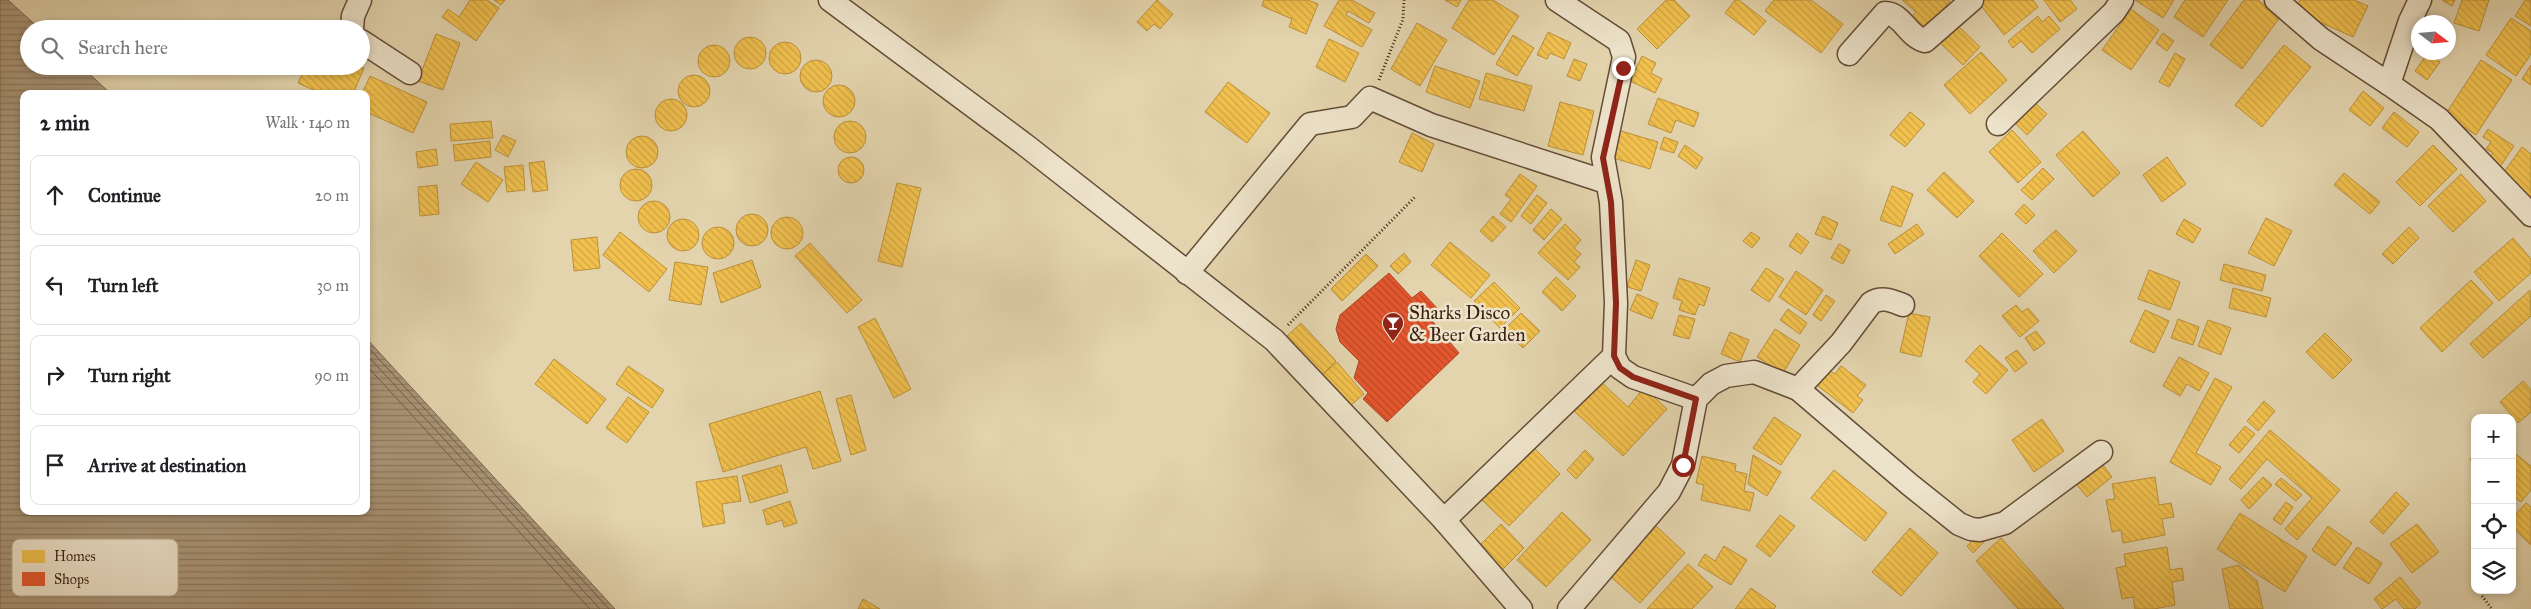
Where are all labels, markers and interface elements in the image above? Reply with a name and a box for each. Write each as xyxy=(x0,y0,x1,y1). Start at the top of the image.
north arrow xyxy=(2411,15,2456,60)
search box xyxy=(20,20,370,75)
icon: search xyxy=(38,34,66,62)
text: Search here xyxy=(78,36,168,59)
route end xyxy=(1612,57,1635,80)
text: 2 min xyxy=(40,110,90,136)
text: Walk · 140 m xyxy=(265,113,350,132)
icon: ahead xyxy=(41,181,69,209)
text: Continue xyxy=(88,184,161,207)
text: 20 m xyxy=(315,186,349,205)
icon: left xyxy=(41,271,69,299)
text: Turn left xyxy=(88,274,158,297)
text: 30 m xyxy=(316,276,349,295)
place label: Sharks Disco & Beer Garden xyxy=(1409,301,1525,346)
bar icon: Sharks Disco & Beer Garden xyxy=(1381,311,1405,342)
icon: right xyxy=(41,361,69,389)
text: Turn right xyxy=(88,364,171,387)
text: 90 m xyxy=(314,366,349,385)
map controls xyxy=(2471,414,2516,594)
button: + xyxy=(2471,414,2516,459)
icon: arrive xyxy=(41,451,69,479)
text: Arrive at destination xyxy=(88,454,246,477)
route start xyxy=(1672,454,1695,477)
button: − xyxy=(2471,459,2516,504)
button: locate xyxy=(2471,504,2516,549)
legend xyxy=(12,539,178,596)
text: Homes xyxy=(54,548,96,565)
button: layers xyxy=(2471,549,2516,594)
text: Shops xyxy=(54,571,89,588)

